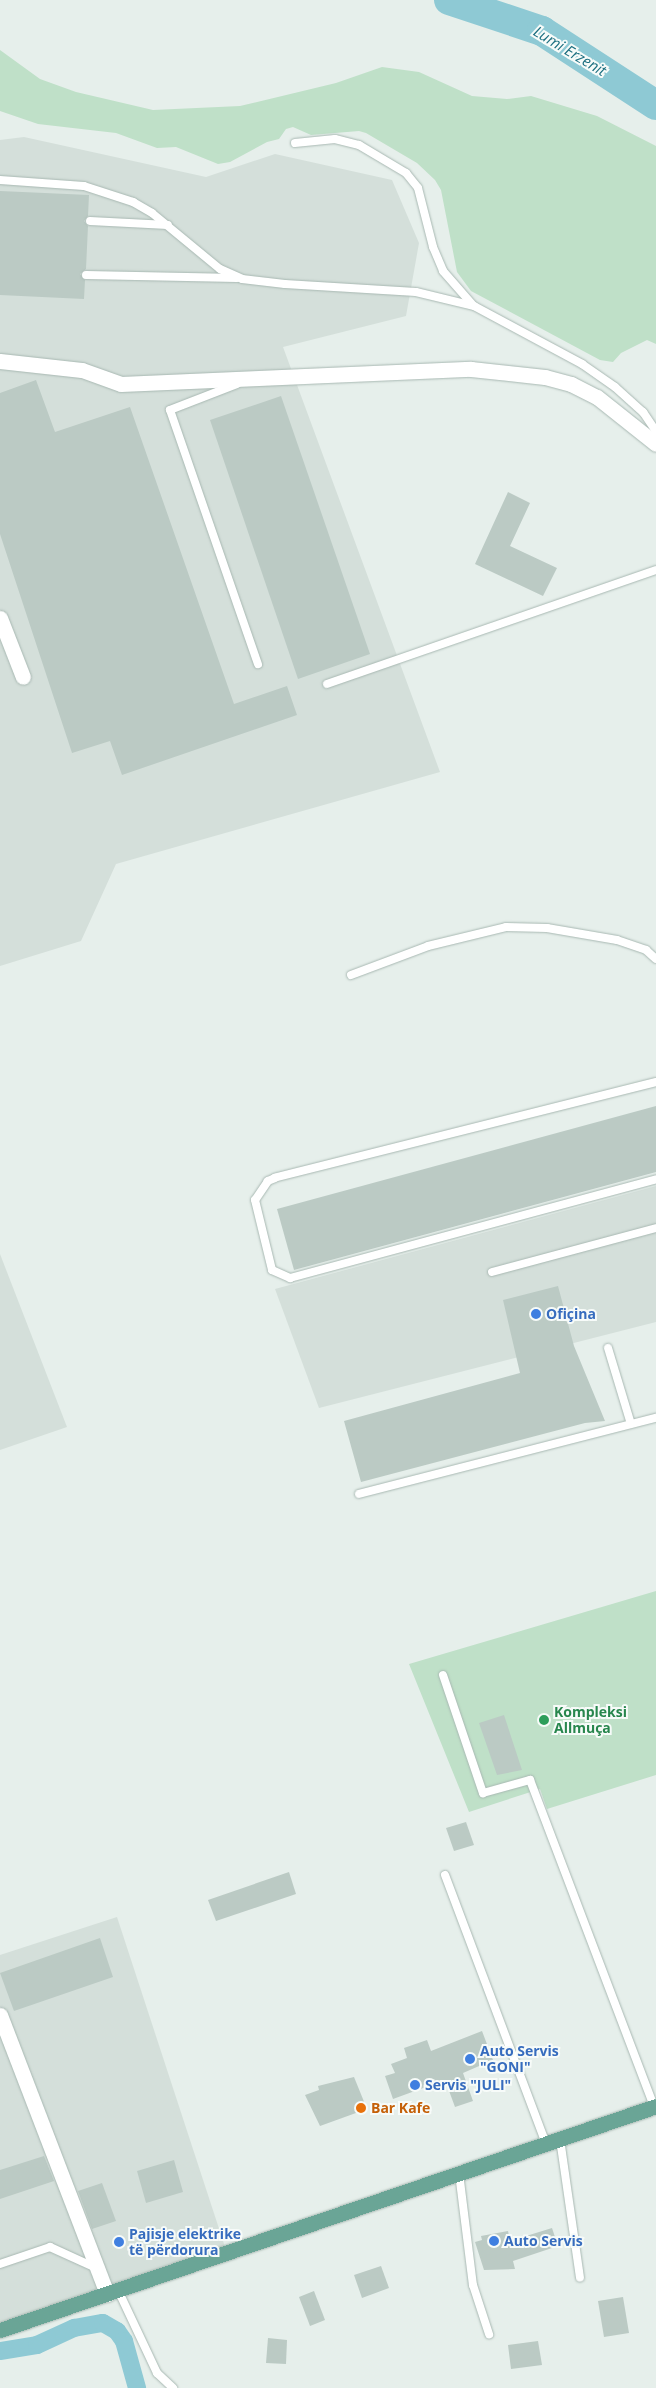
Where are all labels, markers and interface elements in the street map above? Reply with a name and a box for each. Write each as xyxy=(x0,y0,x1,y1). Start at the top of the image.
water label: Lumi Erzenit xyxy=(530,22,610,80)
place label: Ofiçina xyxy=(546,1306,596,1322)
marker: Ofiçina xyxy=(530,1308,542,1320)
place label: Kompleksi Allmuça xyxy=(554,1704,627,1736)
marker: Kompleksi Allmuça xyxy=(538,1714,550,1726)
place label: Auto Servis "GONI" xyxy=(480,2043,559,2076)
marker: Auto Servis "GONI" xyxy=(464,2053,476,2065)
place label: Servis "JULI" xyxy=(425,2077,511,2093)
marker: Servis "JULI" xyxy=(409,2079,421,2091)
place label: Bar Kafe xyxy=(371,2100,430,2116)
marker: Bar Kafe xyxy=(355,2102,367,2114)
place label: Pajisje elektrike të përdorura xyxy=(129,2226,241,2258)
place label: Auto Servis xyxy=(504,2233,583,2249)
marker: Auto Servis xyxy=(488,2235,500,2247)
marker: Pajisje elektrike të përdorura xyxy=(113,2236,125,2248)

